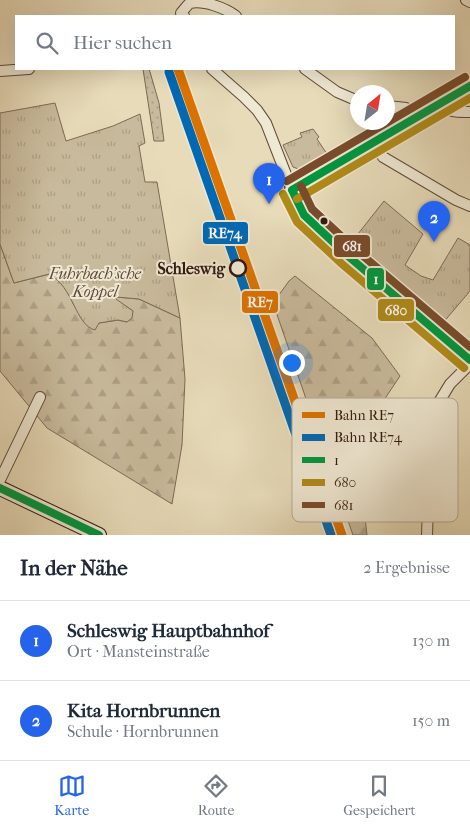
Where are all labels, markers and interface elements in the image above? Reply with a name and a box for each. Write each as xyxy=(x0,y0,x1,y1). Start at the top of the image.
search box xyxy=(15,15,455,70)
icon: search xyxy=(33,29,61,57)
text: Hier suchen xyxy=(73,32,172,54)
north arrow xyxy=(350,85,395,130)
pin: 1 xyxy=(253,163,285,204)
pin: 2 xyxy=(418,201,450,242)
unlabelled marker xyxy=(319,216,329,226)
line badge: RE74 xyxy=(202,221,249,245)
text: RE74 xyxy=(208,225,242,242)
line badge: 681 xyxy=(333,234,371,258)
text: 681 xyxy=(342,238,362,255)
place label: Schleswig xyxy=(158,259,225,279)
marker: Schleswig xyxy=(229,259,247,277)
park label: Fuhrbach’sche Koppel xyxy=(48,264,142,301)
line badge: 1 xyxy=(366,267,385,291)
text: 1 xyxy=(374,271,379,288)
line badge: RE7 xyxy=(241,290,279,314)
text: RE7 xyxy=(247,294,273,311)
line badge: 680 xyxy=(377,298,415,322)
text: 680 xyxy=(385,302,407,319)
your location xyxy=(279,350,305,376)
legend xyxy=(292,398,458,522)
text: Bahn RE7 xyxy=(334,407,394,424)
text: Bahn RE74 xyxy=(334,429,403,446)
text: 1 xyxy=(334,452,339,469)
text: 680 xyxy=(334,474,356,491)
text: 681 xyxy=(334,497,354,514)
text: In der Nähe xyxy=(20,556,128,580)
text: 2 Ergebnisse xyxy=(363,558,450,577)
text: Schleswig Hauptbahnhof xyxy=(67,620,270,642)
text: 1 xyxy=(33,631,39,650)
text: 130 m xyxy=(412,631,450,650)
text: Ort · Mansteinstraße xyxy=(67,642,210,661)
text: Kita Hornbrunnen xyxy=(67,700,220,722)
text: 2 xyxy=(32,711,40,730)
text: 150 m xyxy=(412,711,450,730)
text: Schule · Hornbrunnen xyxy=(67,722,219,741)
tab: Karte xyxy=(54,772,89,819)
tab: Route xyxy=(198,772,235,819)
tab: Gespeichert xyxy=(343,772,416,819)

